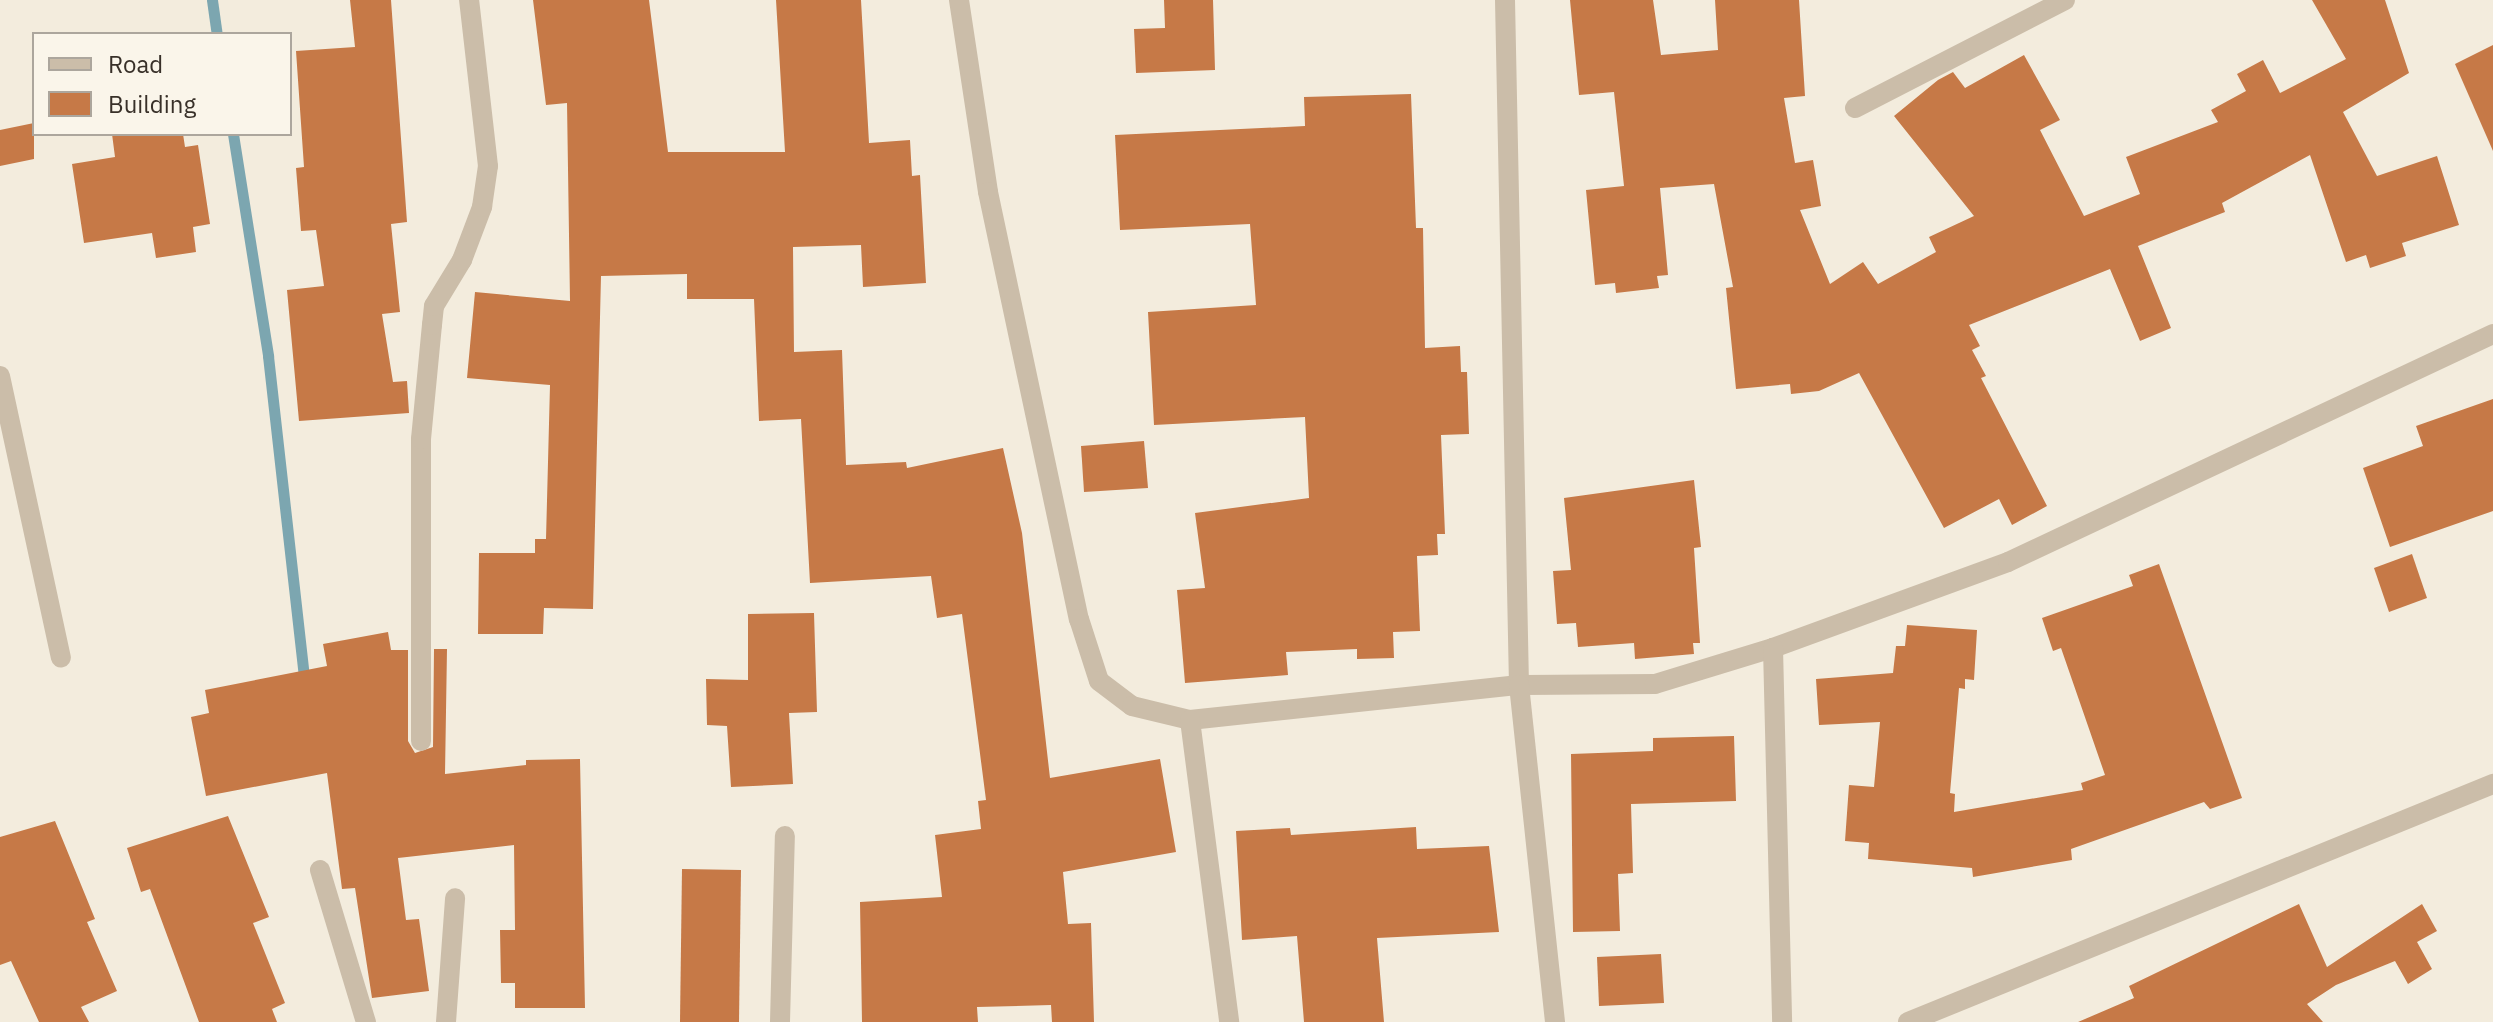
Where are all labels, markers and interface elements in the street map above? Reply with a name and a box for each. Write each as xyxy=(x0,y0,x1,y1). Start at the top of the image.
legend xyxy=(32,32,292,136)
text: Road xyxy=(108,48,163,80)
text: Building xyxy=(108,88,196,120)

